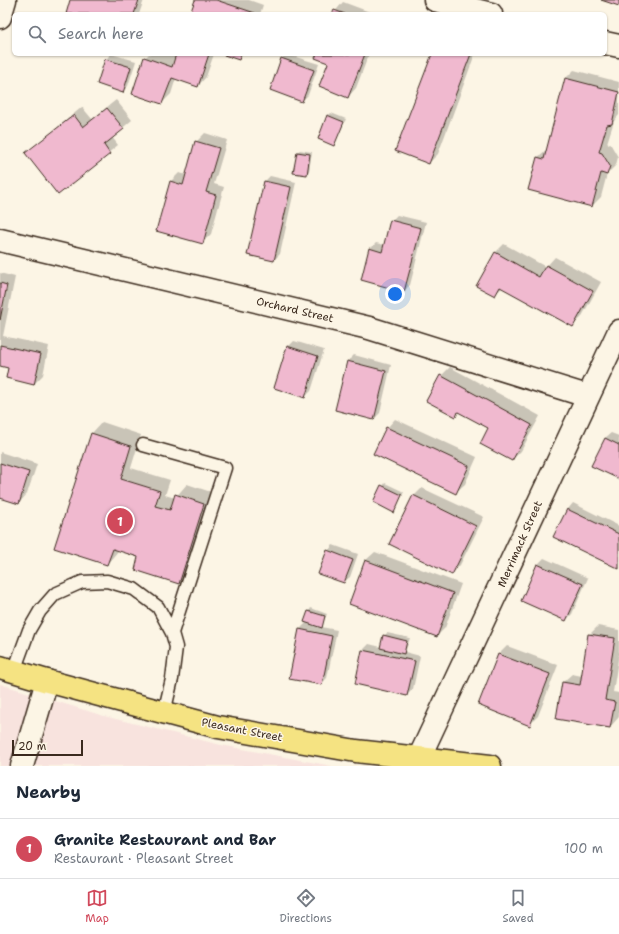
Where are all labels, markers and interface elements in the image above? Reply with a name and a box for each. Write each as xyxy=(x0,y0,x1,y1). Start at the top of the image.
search box xyxy=(12,12,607,56)
icon: search xyxy=(26,23,48,45)
text: Search here xyxy=(58,24,144,44)
your location xyxy=(385,284,405,304)
street label: Orchard Street xyxy=(255,294,335,326)
street label: Merrimack Street xyxy=(494,498,546,590)
pin: 1 xyxy=(107,506,133,536)
street label: Pleasant Street xyxy=(200,715,284,745)
scale bar xyxy=(12,738,83,757)
text: 20 m xyxy=(18,739,46,754)
text: Nearby xyxy=(16,781,81,803)
text: Granite Restaurant and Bar xyxy=(54,830,276,850)
text: 1 xyxy=(26,840,32,857)
text: 100 m xyxy=(564,840,603,857)
text: Restaurant · Pleasant Street xyxy=(54,850,233,867)
tab: Map xyxy=(85,887,109,926)
tab: Directions xyxy=(279,887,332,926)
tab: Saved xyxy=(502,887,534,926)

